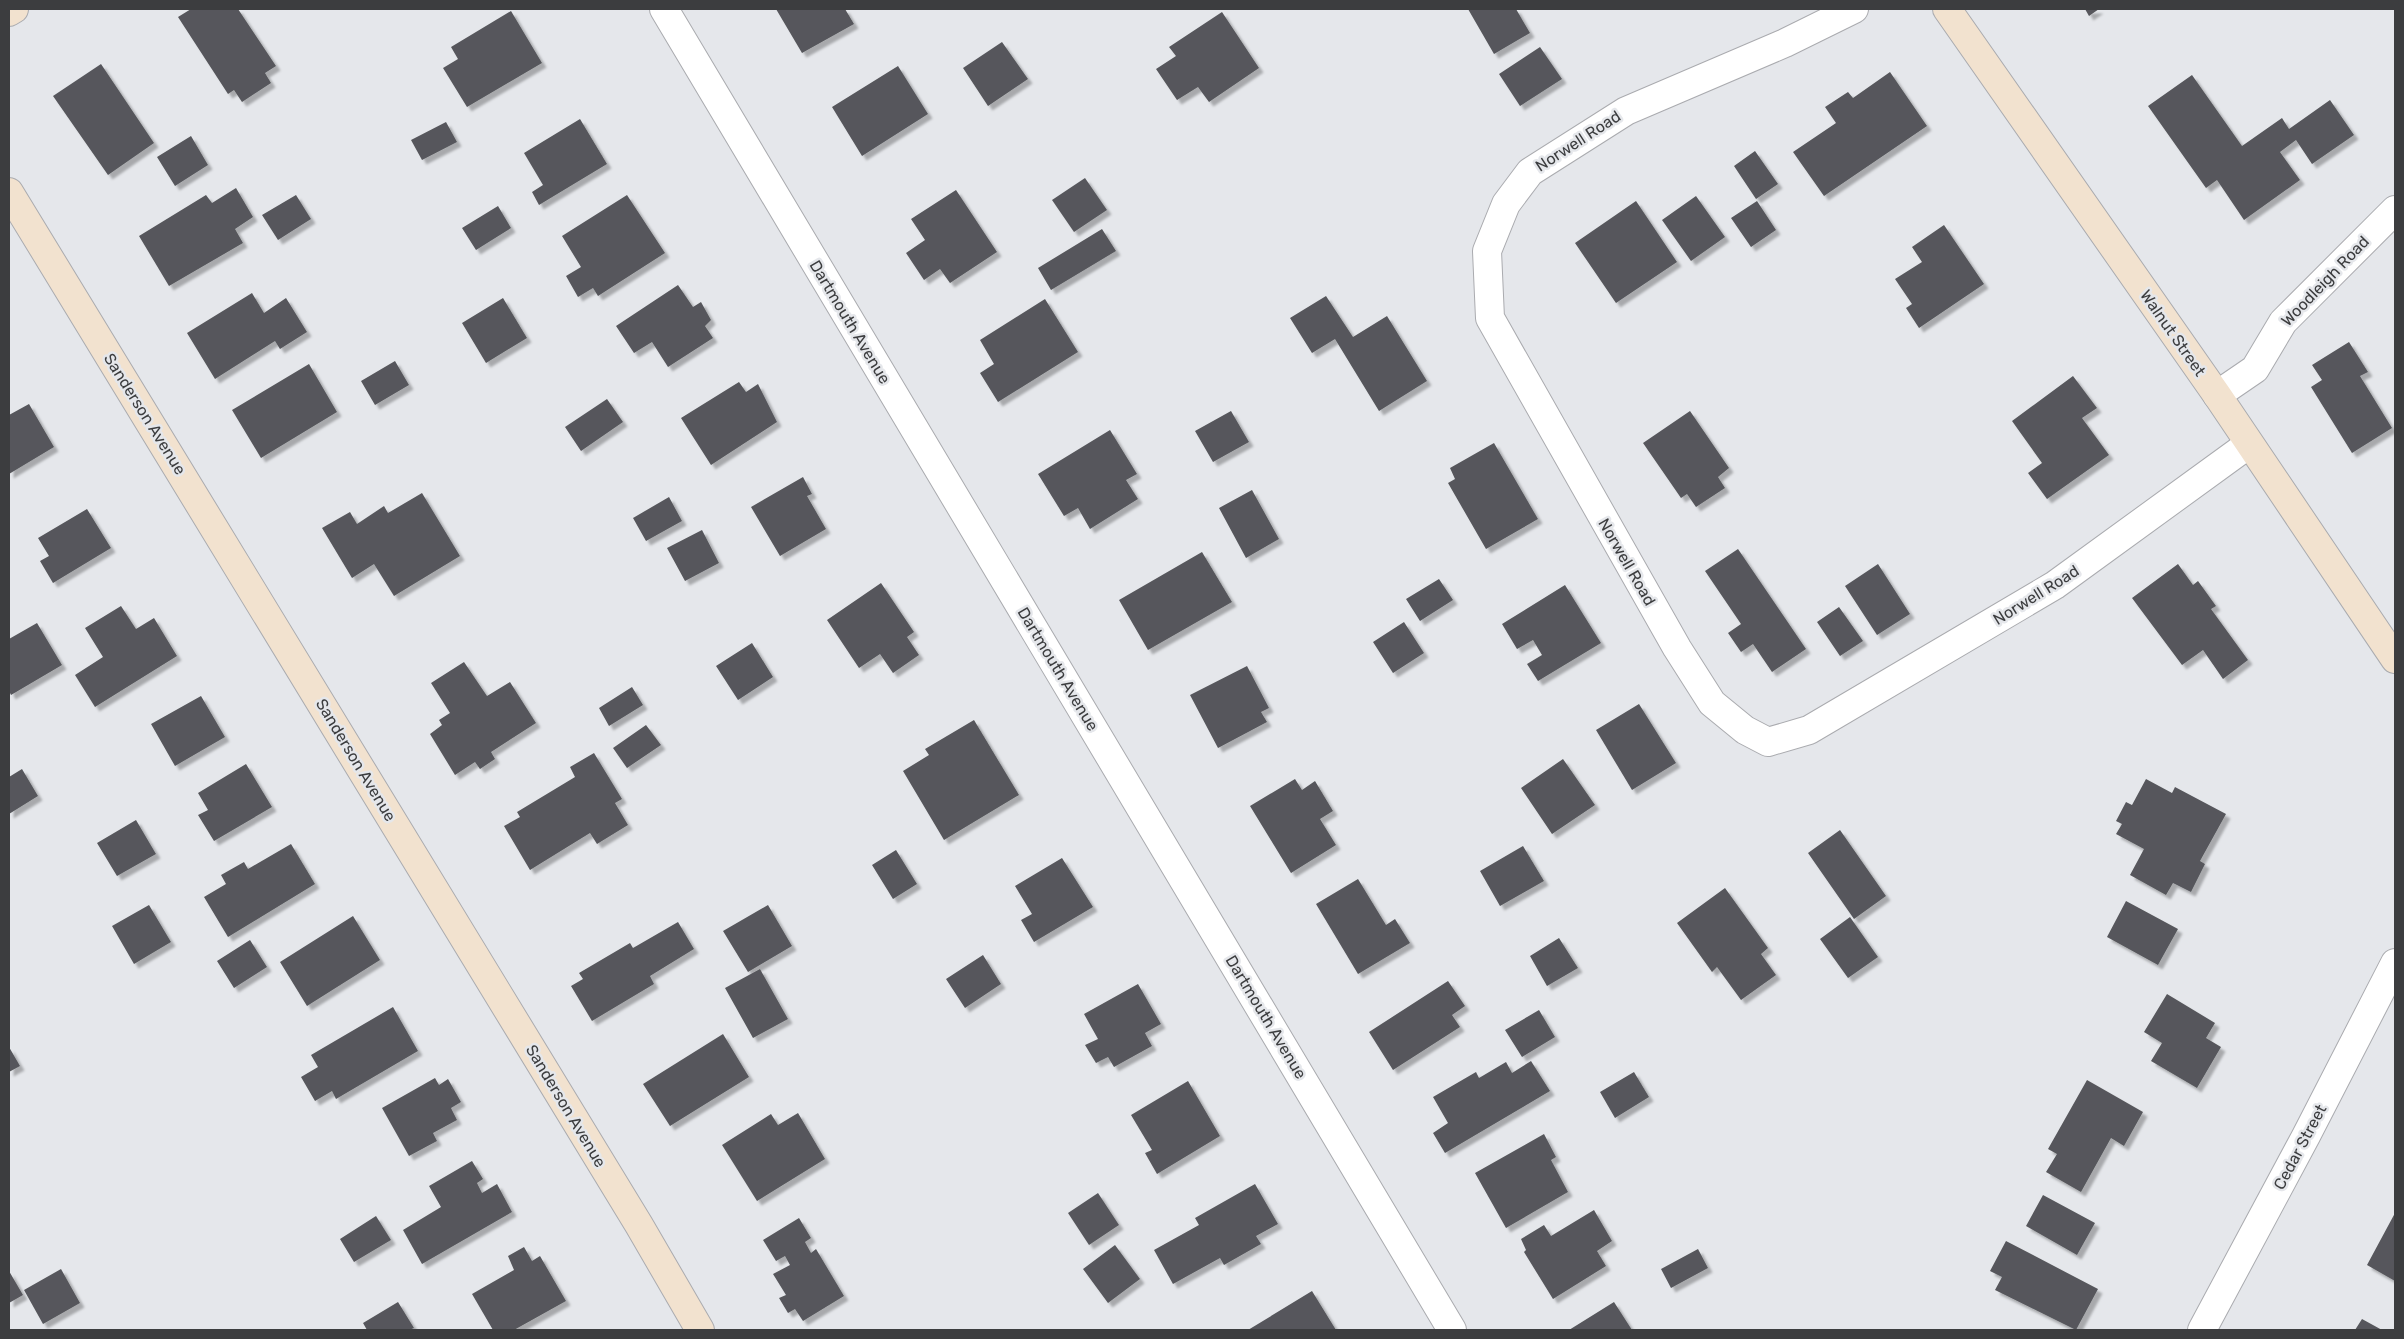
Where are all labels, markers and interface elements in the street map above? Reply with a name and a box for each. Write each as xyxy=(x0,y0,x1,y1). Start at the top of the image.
street label: Norwell Road xyxy=(1532,106,1624,176)
street label: Woodleigh Road xyxy=(2277,232,2373,330)
street label: Dartmouth Avenue xyxy=(806,257,894,387)
street label: Walnut Street xyxy=(2136,286,2210,380)
street label: Sanderson Avenue xyxy=(100,350,190,478)
street label: Norwell Road xyxy=(1594,515,1660,609)
street label: Norwell Road xyxy=(1990,561,2082,629)
street label: Dartmouth Avenue xyxy=(1014,604,1102,734)
street label: Sanderson Avenue xyxy=(312,695,400,825)
street label: Dartmouth Avenue xyxy=(1222,952,1310,1082)
street label: Sanderson Avenue xyxy=(522,1041,610,1171)
street label: Cedar Street xyxy=(2270,1101,2330,1193)

